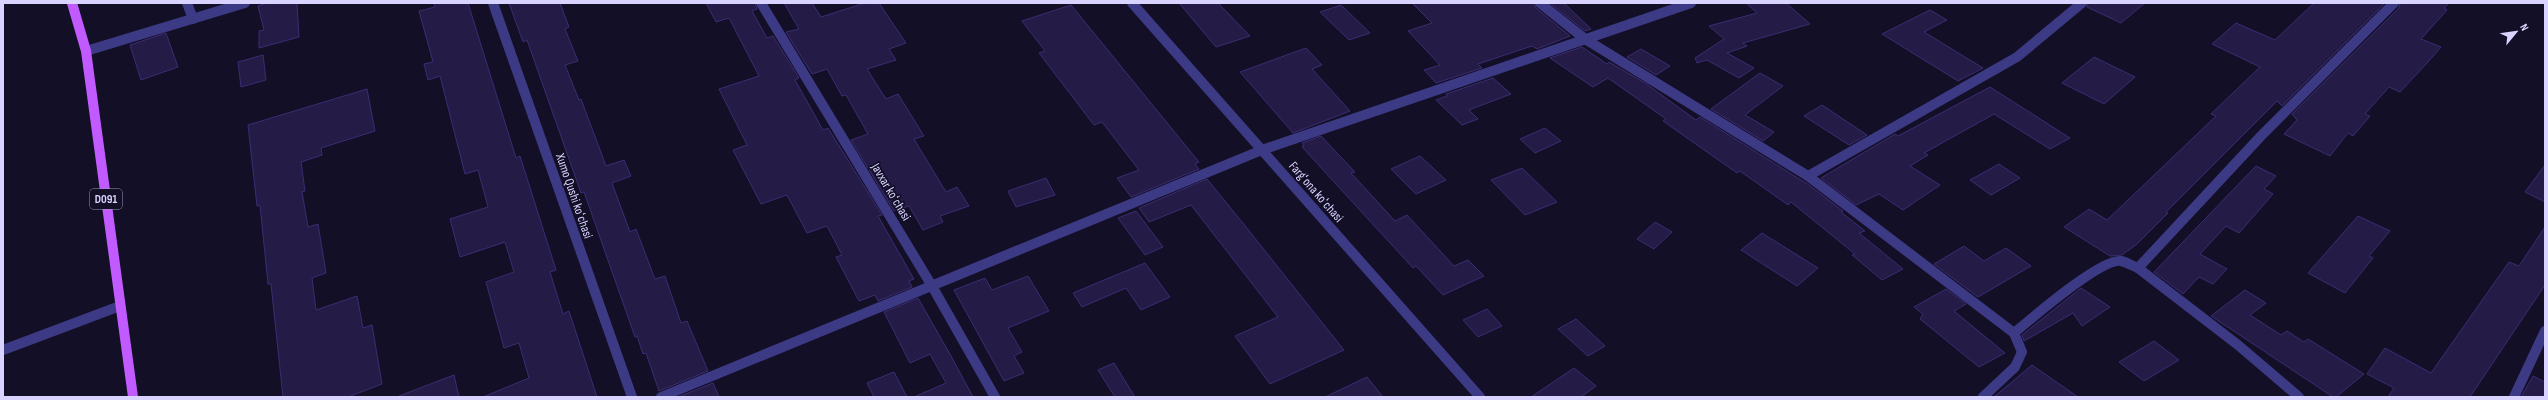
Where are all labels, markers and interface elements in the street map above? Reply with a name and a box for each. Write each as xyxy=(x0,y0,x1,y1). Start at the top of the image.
north arrow xyxy=(2496,12,2536,52)
text: N xyxy=(2517,22,2531,33)
street label: Xumo Qushi koʻchasi xyxy=(552,150,596,241)
street label: Fargʻona koʻchasi xyxy=(1285,158,1347,226)
street label: Javxar koʻchasi xyxy=(867,160,914,224)
road number: D091 xyxy=(90,189,122,209)

